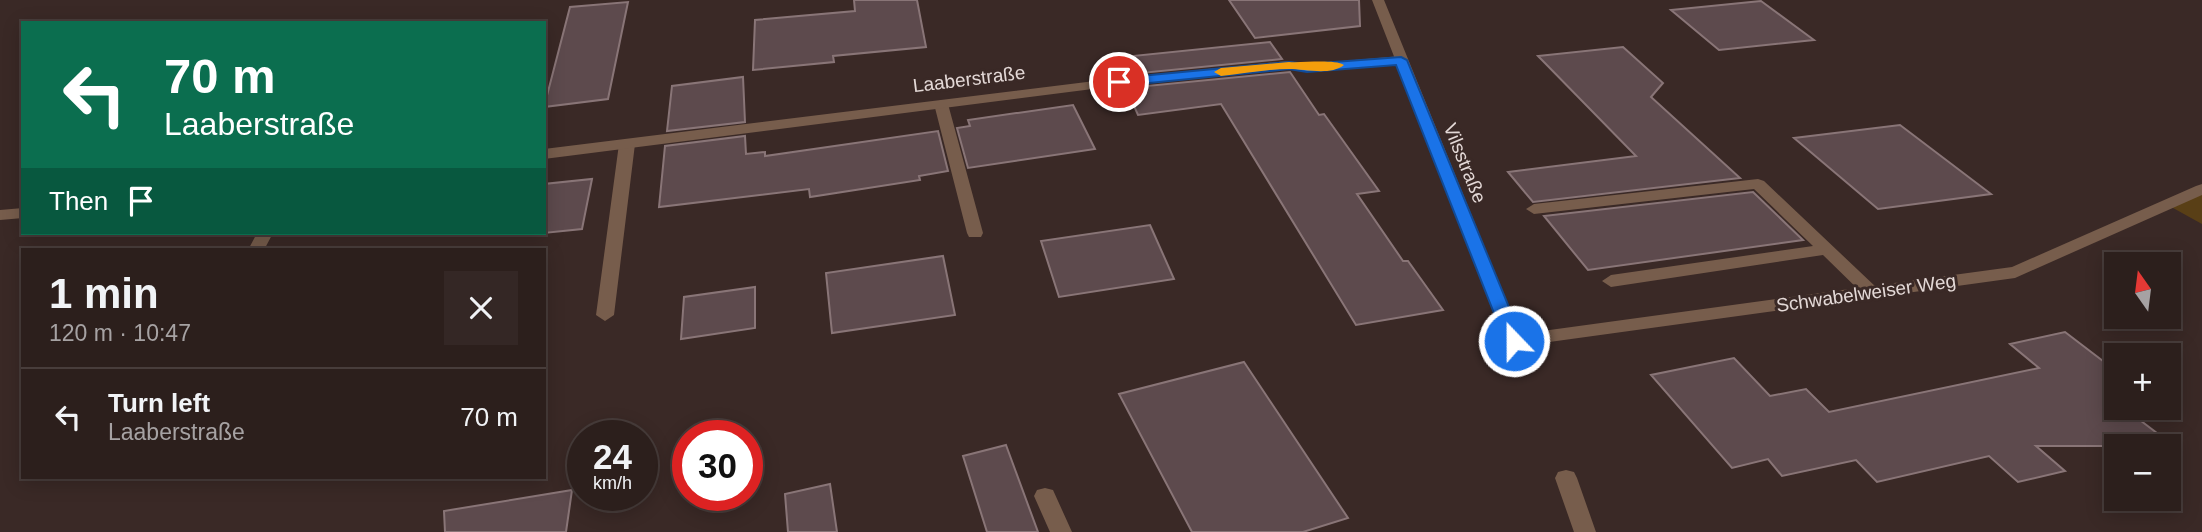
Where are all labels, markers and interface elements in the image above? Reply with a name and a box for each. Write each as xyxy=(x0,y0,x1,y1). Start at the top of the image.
icon: left xyxy=(49,49,140,140)
text: 70 m xyxy=(164,49,276,103)
pin xyxy=(1089,52,1149,112)
street label: Laaberstraße xyxy=(912,62,1026,96)
icon: arrive xyxy=(1100,63,1138,101)
text: Laaberstraße xyxy=(164,106,354,142)
street label: Vilsstraße xyxy=(1440,120,1490,206)
icon: arrive xyxy=(122,182,160,220)
text: Then xyxy=(49,186,108,216)
north arrow xyxy=(2104,252,2180,329)
map controls xyxy=(2104,252,2181,511)
text: 1 min xyxy=(49,270,159,317)
street label: Schwabelweiser Weg xyxy=(1775,270,1957,316)
button: close xyxy=(444,271,518,345)
position arrow xyxy=(1477,304,1551,378)
text: 120 m · 10:47 xyxy=(49,320,191,346)
button: + xyxy=(2104,343,2181,420)
text: Turn left xyxy=(108,388,210,418)
icon: left xyxy=(49,398,87,436)
text: 70 m xyxy=(460,402,518,432)
text: Laaberstraße xyxy=(108,419,245,445)
speed limit sign: 30 xyxy=(672,420,763,511)
button: − xyxy=(2104,434,2181,511)
text: 24 xyxy=(593,437,632,476)
text: km/h xyxy=(593,473,632,493)

